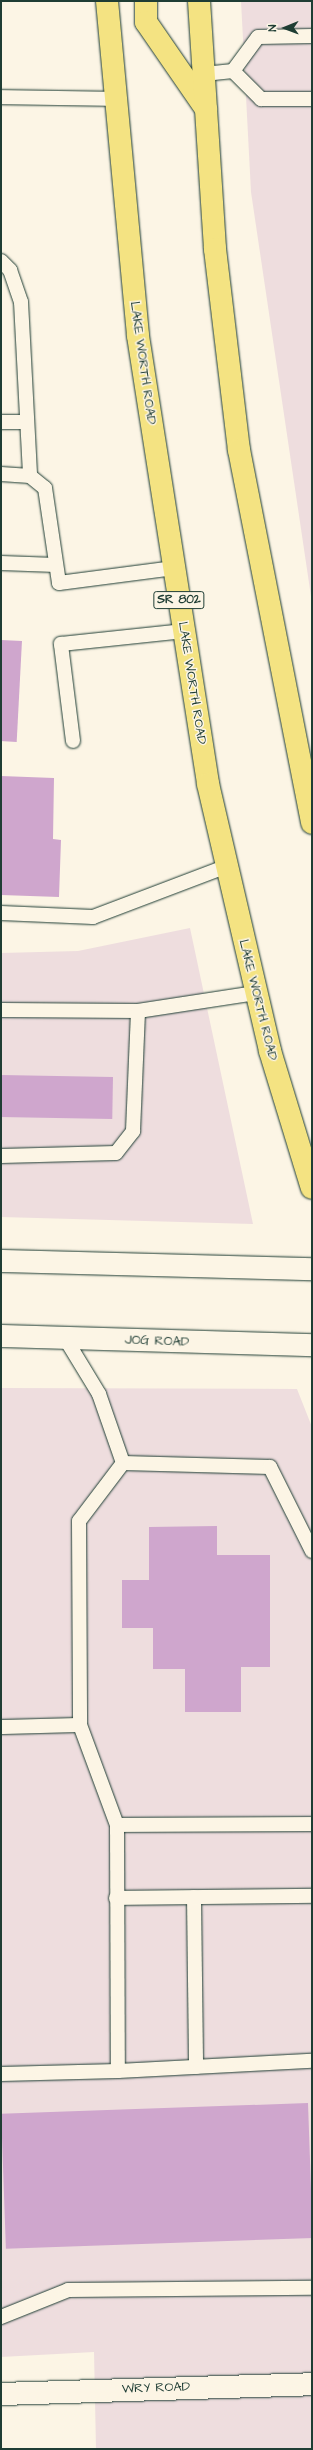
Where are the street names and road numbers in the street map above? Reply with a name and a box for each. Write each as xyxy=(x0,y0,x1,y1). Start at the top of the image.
street label: LAKE WORTH ROAD xyxy=(127,300,159,426)
road number: SR 802 xyxy=(153,590,205,610)
street label: LAKE WORTH ROAD xyxy=(175,620,209,746)
street label: LAKE WORTH ROAD xyxy=(235,938,281,1062)
street label: JOG ROAD xyxy=(124,1332,190,1350)
street label: WRY ROAD xyxy=(122,2379,190,2397)

